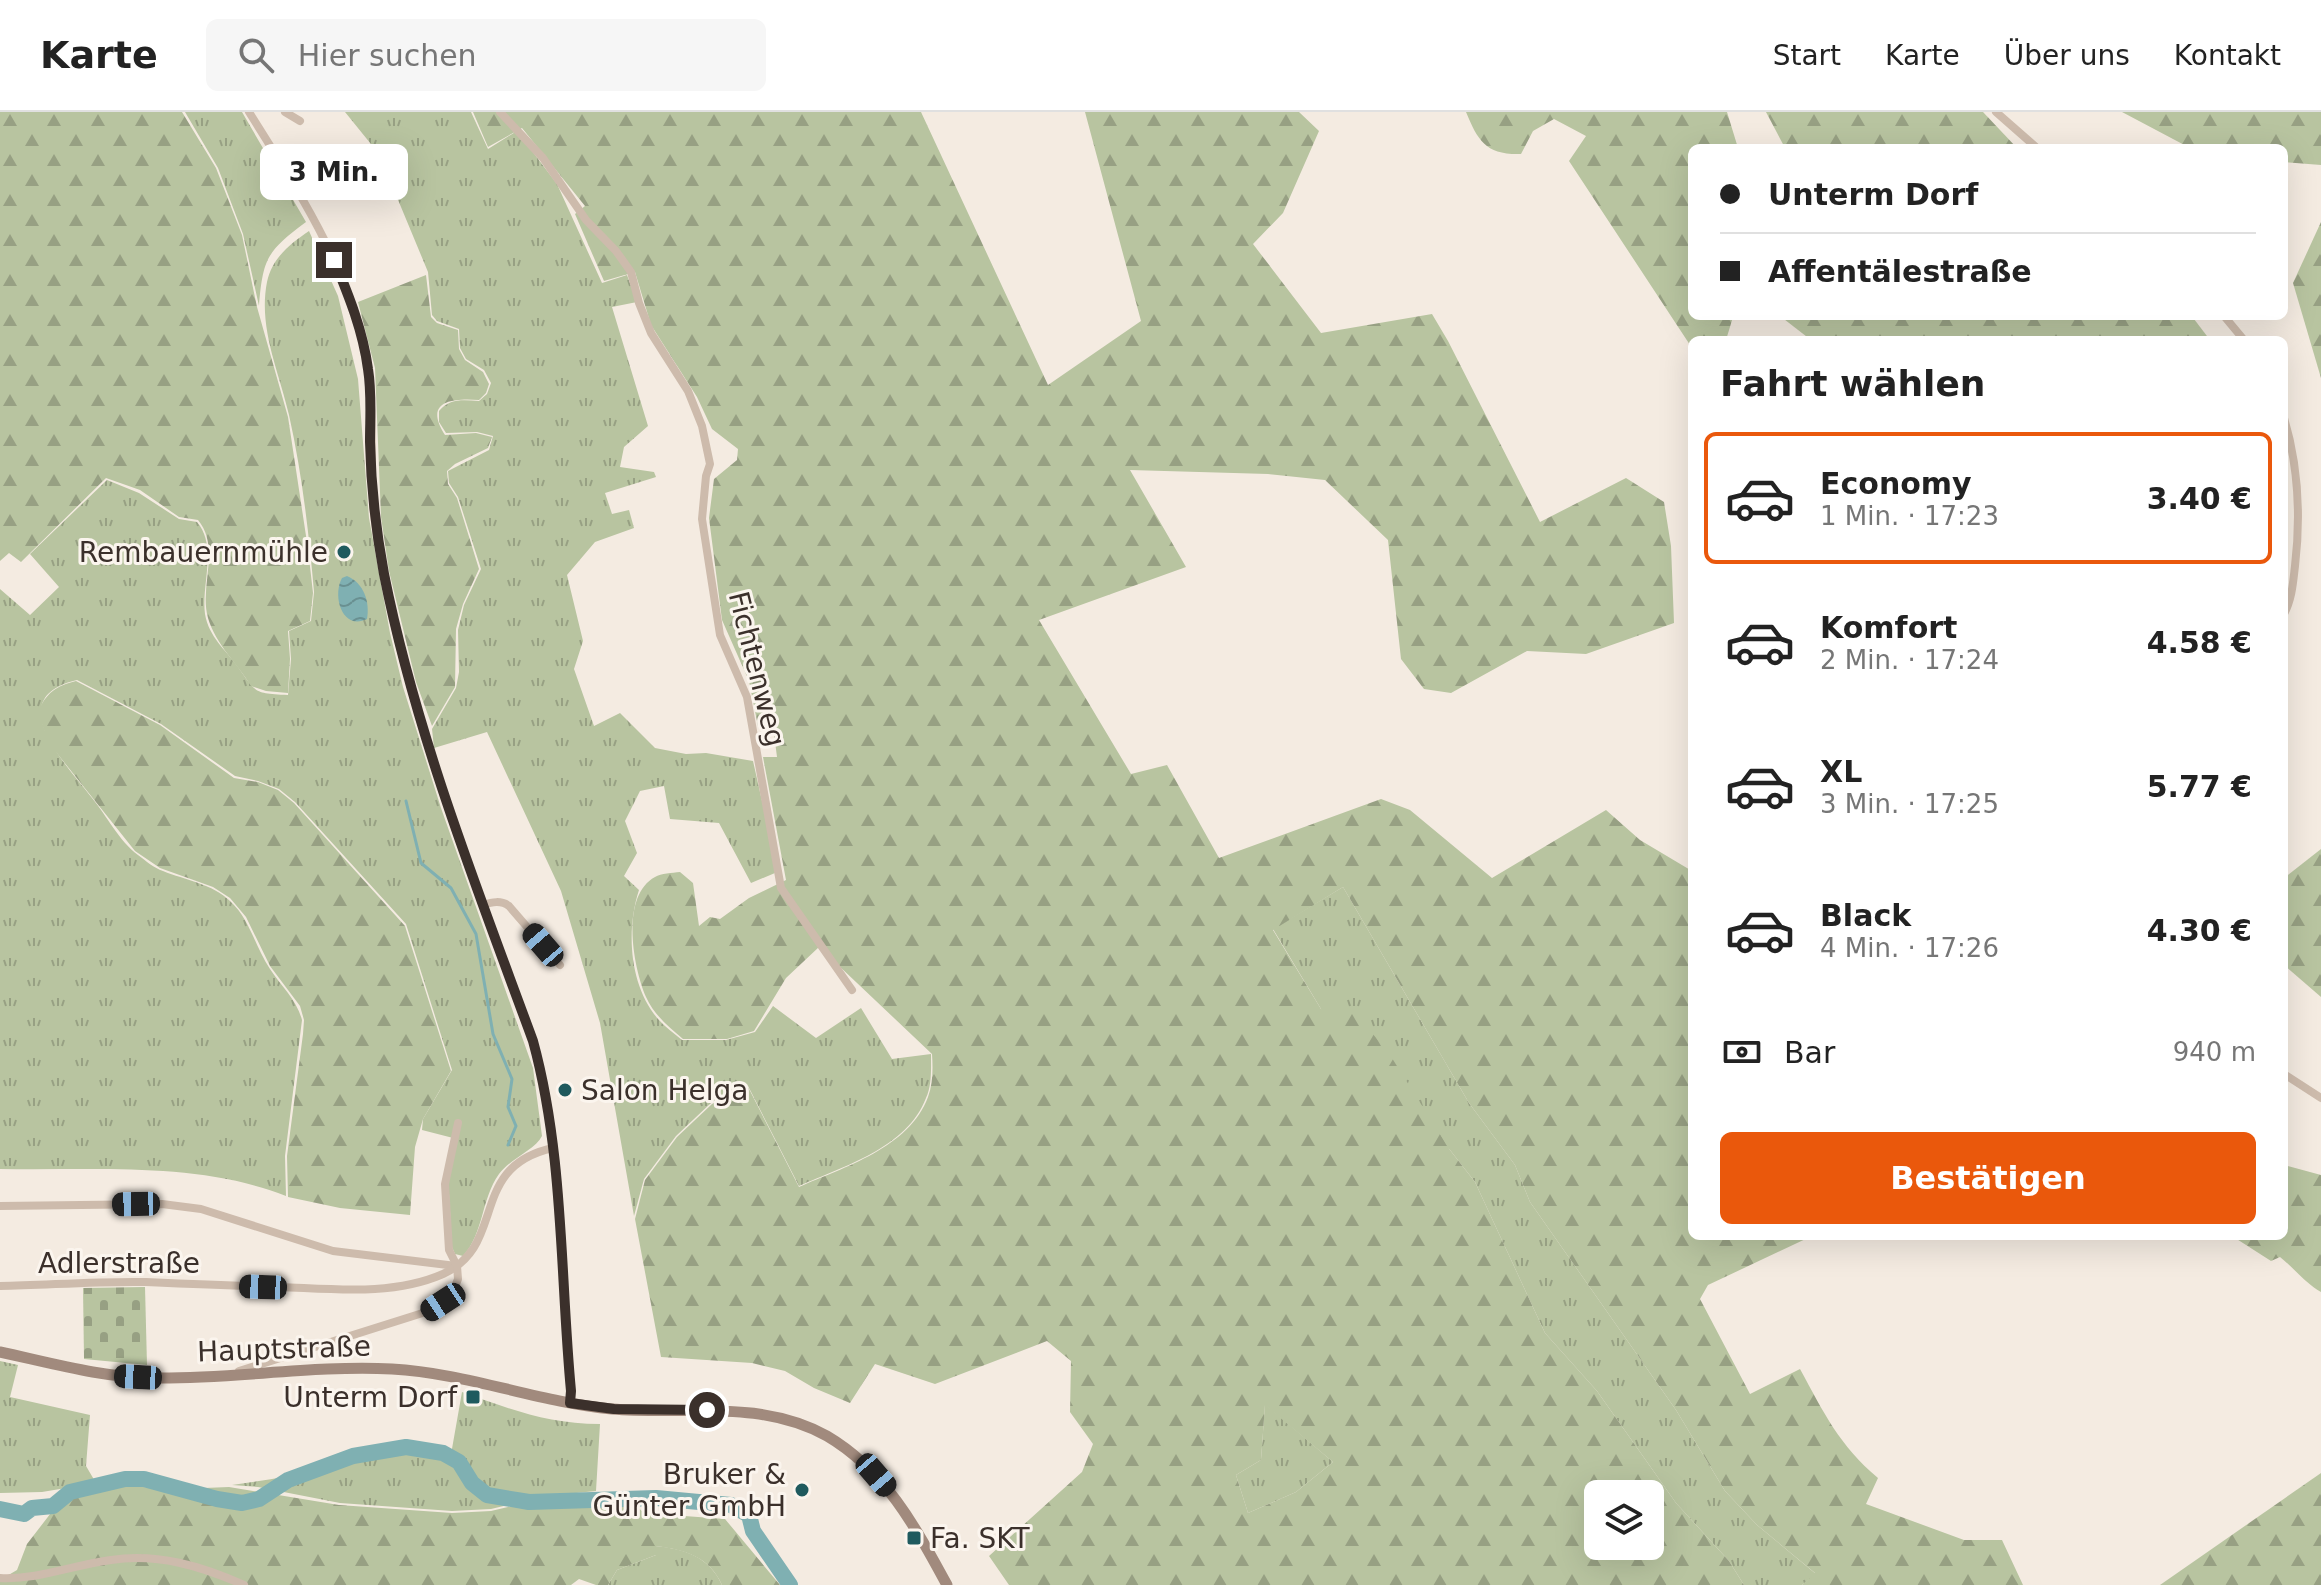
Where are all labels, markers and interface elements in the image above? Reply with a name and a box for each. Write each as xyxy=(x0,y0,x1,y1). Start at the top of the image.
search box xyxy=(206,19,766,91)
text: Karte xyxy=(40,33,158,77)
icon: search xyxy=(234,33,278,77)
text: Hier suchen xyxy=(298,38,477,73)
text: Start xyxy=(1773,39,1841,72)
text: Karte xyxy=(1885,39,1960,72)
text: Über uns xyxy=(2004,39,2130,72)
text: Kontakt xyxy=(2174,39,2281,72)
callout: 3 Min. xyxy=(260,144,408,200)
text: 3 Min. xyxy=(289,157,379,187)
text: Unterm Dorf xyxy=(1768,177,1978,212)
route end xyxy=(316,242,352,278)
text: Affentälestraße xyxy=(1768,254,2032,289)
text: Fahrt wählen xyxy=(1720,363,1985,404)
icon: car xyxy=(1724,462,1796,534)
text: Economy xyxy=(1820,466,1972,501)
text: 3.40 € xyxy=(2147,481,2252,516)
text: 1 Min. · 17:23 xyxy=(1820,501,1999,531)
place label: Rembauernmühle xyxy=(79,536,328,569)
marker: Rembauernmühle xyxy=(335,543,353,561)
street label: Fichtenweg xyxy=(722,588,792,750)
icon: car xyxy=(1724,606,1796,678)
text: Komfort xyxy=(1820,610,1957,645)
text: 4.58 € xyxy=(2147,625,2252,660)
text: 2 Min. · 17:24 xyxy=(1820,645,1999,675)
icon: car xyxy=(1724,750,1796,822)
text: XL xyxy=(1820,754,1862,789)
text: 5.77 € xyxy=(2147,769,2252,804)
text: 3 Min. · 17:25 xyxy=(1820,789,1999,819)
icon: car xyxy=(1724,894,1796,966)
text: Black xyxy=(1820,898,1911,933)
text: 4.30 € xyxy=(2147,913,2252,948)
car xyxy=(518,919,568,971)
text: 4 Min. · 17:26 xyxy=(1820,933,1999,963)
icon: cash xyxy=(1720,1030,1764,1074)
text: Bar xyxy=(1784,1035,1835,1070)
text: 940 m xyxy=(2173,1037,2256,1067)
place label: Salon Helga xyxy=(581,1074,748,1107)
marker: Salon Helga xyxy=(556,1081,574,1099)
button: Bestätigen xyxy=(1720,1132,2256,1224)
car xyxy=(112,1192,160,1216)
street label: Adlerstraße xyxy=(38,1247,200,1280)
car xyxy=(239,1274,287,1300)
car xyxy=(416,1279,470,1325)
street label: Hauptstraße xyxy=(197,1329,371,1369)
car xyxy=(113,1364,163,1390)
place label: Unterm Dorf xyxy=(283,1381,458,1414)
marker: Unterm Dorf xyxy=(464,1388,482,1406)
route start xyxy=(689,1392,725,1428)
car xyxy=(851,1449,901,1501)
place label: Bruker & Günter GmbH xyxy=(592,1458,786,1523)
map controls xyxy=(1584,1480,1664,1560)
button: layers xyxy=(1584,1480,1664,1560)
marker: Bruker & Günter GmbH xyxy=(793,1481,811,1499)
place label: Fa. SKT xyxy=(930,1522,1030,1555)
marker: Fa. SKT xyxy=(905,1529,923,1547)

